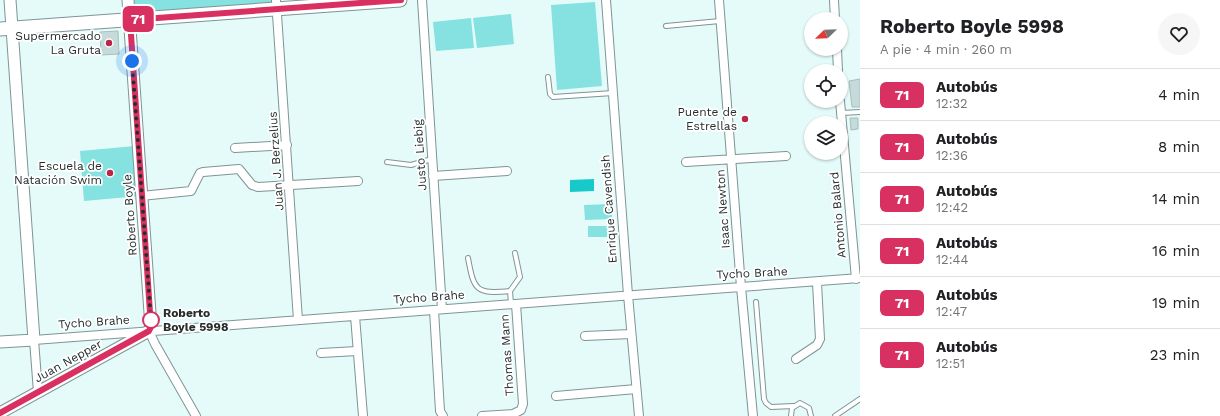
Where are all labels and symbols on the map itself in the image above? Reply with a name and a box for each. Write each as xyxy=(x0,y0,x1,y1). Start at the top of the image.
line badge: 71 xyxy=(120,6,156,32)
north arrow xyxy=(804,12,848,56)
place label: Supermercado La Gruta xyxy=(15,29,101,57)
marker: Supermercado La Gruta xyxy=(104,38,114,48)
your location xyxy=(122,51,142,71)
place label: Puente de Estrellas xyxy=(678,105,737,133)
street label: Juan J. Berzelius xyxy=(266,111,286,211)
marker: Puente de Estrellas xyxy=(740,114,750,124)
street label: Justo Liebig xyxy=(410,118,429,191)
street label: Enrique Cavendish xyxy=(598,154,620,264)
place label: Escuela de Natación Swim xyxy=(14,159,102,187)
marker: Escuela de Natación Swim xyxy=(105,168,115,178)
street label: Isaac Newton xyxy=(713,169,733,249)
street label: Antonio Balard xyxy=(827,171,849,259)
street label: Roberto Boyle xyxy=(120,174,140,256)
street label: Tycho Brahe xyxy=(716,264,788,282)
street label: Tycho Brahe xyxy=(393,288,465,306)
place label: Roberto Boyle 5998 xyxy=(163,306,228,334)
marker: Roberto Boyle 5998 xyxy=(142,311,160,329)
street label: Tycho Brahe xyxy=(58,313,130,331)
street label: Thomas Mann xyxy=(497,314,517,396)
street label: Juan Nepper xyxy=(32,337,104,385)

